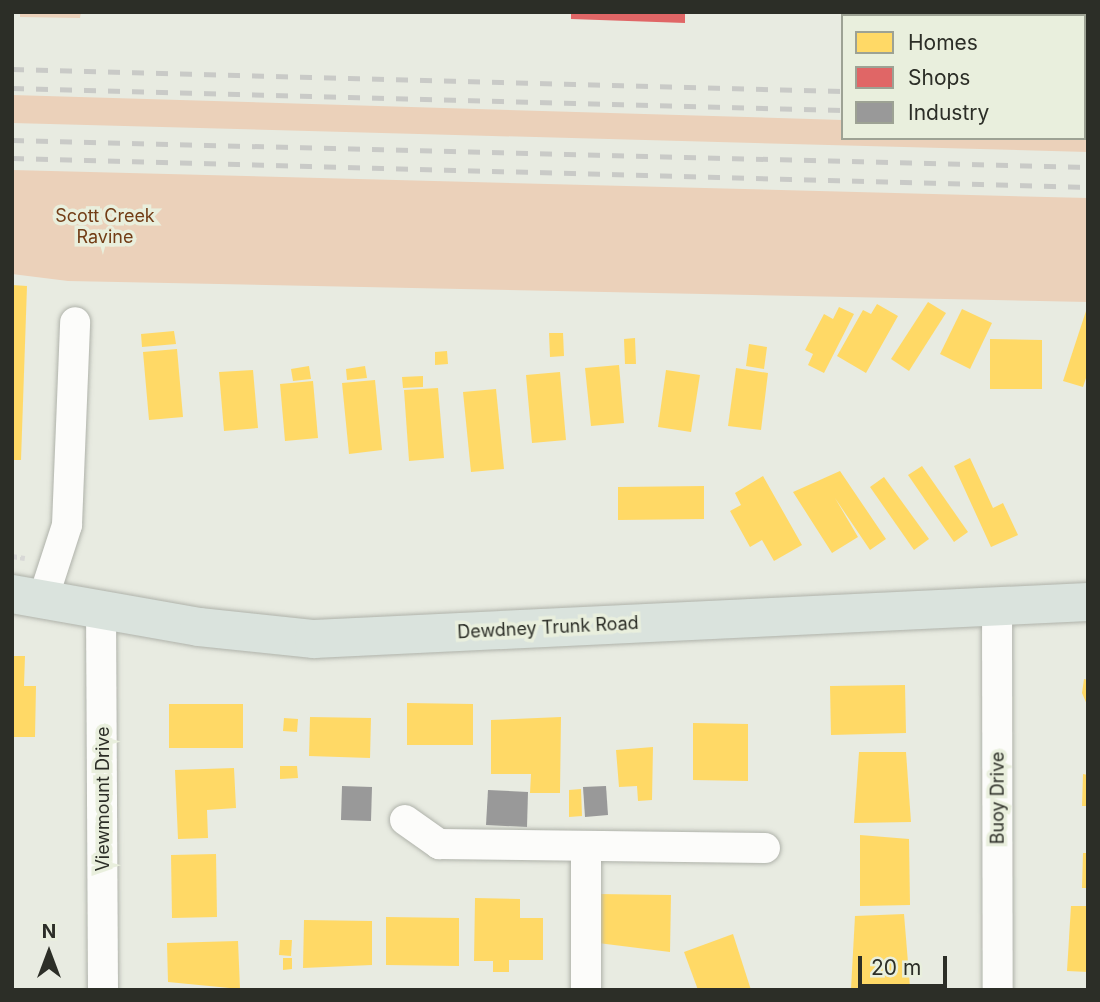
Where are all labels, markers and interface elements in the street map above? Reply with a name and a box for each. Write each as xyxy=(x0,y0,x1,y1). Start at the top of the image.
legend xyxy=(841,14,1086,140)
text: Homes xyxy=(908,30,978,55)
text: Shops xyxy=(908,65,970,90)
text: Industry xyxy=(908,100,989,125)
park label: Scott Creek Ravine xyxy=(55,206,155,248)
street label: Dewdney Trunk Road xyxy=(457,612,639,644)
street label: Viewmount Drive xyxy=(92,726,114,872)
street label: Buoy Drive xyxy=(987,752,1009,844)
north arrow xyxy=(14,918,84,988)
text: N xyxy=(42,920,56,943)
scale bar xyxy=(862,942,951,986)
text: 20 m xyxy=(871,955,921,980)

